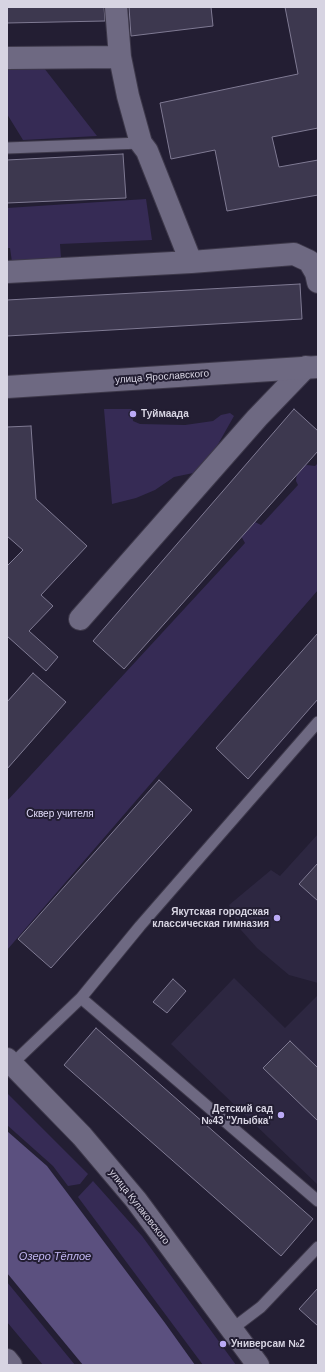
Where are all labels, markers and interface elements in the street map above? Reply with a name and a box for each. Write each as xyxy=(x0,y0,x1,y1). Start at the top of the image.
street label: улица Ярославского xyxy=(115,368,209,386)
place label: Туймаада xyxy=(141,408,189,420)
marker: Туймаада xyxy=(128,409,138,419)
park label: Сквер учителя xyxy=(26,808,94,820)
place label: Якутская городская классическая гимназия xyxy=(152,906,269,930)
marker: Якутская городская классическая гимназия xyxy=(272,913,282,923)
place label: Детский сад №43 "Улыбка" xyxy=(201,1103,273,1126)
marker: Детский сад №43 "Улыбка" xyxy=(276,1110,286,1120)
street label: улица Кулаковского xyxy=(106,1167,172,1247)
water label: Озеро Тёплое xyxy=(19,1250,91,1264)
place label: Универсам №2 xyxy=(231,1338,305,1350)
marker: Универсам №2 xyxy=(218,1339,228,1349)

